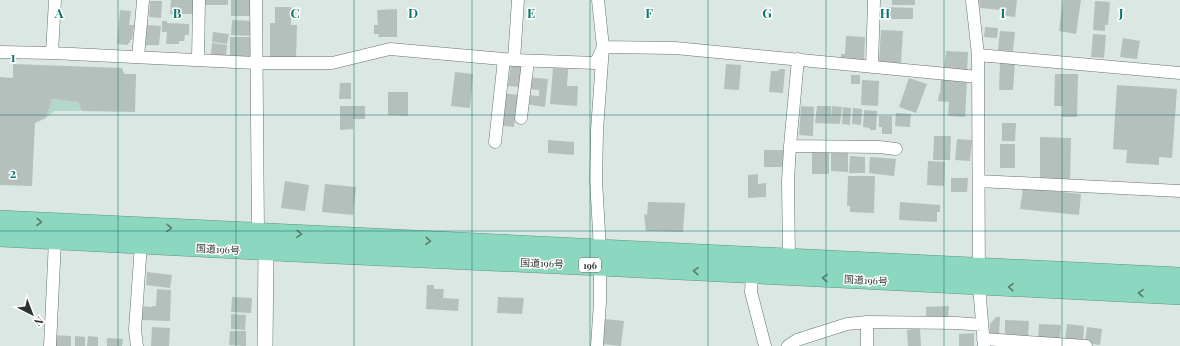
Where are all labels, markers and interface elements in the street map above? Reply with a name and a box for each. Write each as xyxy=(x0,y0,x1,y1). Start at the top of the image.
text: A xyxy=(54,4,64,21)
text: B xyxy=(173,4,182,21)
text: C xyxy=(290,4,300,21)
text: D xyxy=(408,4,418,21)
text: E xyxy=(527,4,535,21)
text: F xyxy=(645,4,653,21)
text: G xyxy=(762,4,772,21)
text: H xyxy=(880,4,890,21)
text: I xyxy=(1001,4,1006,21)
text: J xyxy=(1118,4,1124,21)
text: 1 xyxy=(11,48,16,65)
text: 2 xyxy=(10,164,17,181)
one-way arrow xyxy=(36,217,42,226)
one-way arrow xyxy=(166,224,172,232)
one-way arrow xyxy=(296,230,302,239)
one-way arrow xyxy=(425,236,431,245)
street label: 国道196号 xyxy=(196,241,240,257)
street label: 国道196号 xyxy=(520,255,564,271)
road number: 196 xyxy=(579,258,601,272)
one-way arrow xyxy=(693,267,699,275)
street label: 国道196号 xyxy=(844,272,888,288)
one-way arrow xyxy=(822,273,828,282)
one-way arrow xyxy=(1008,283,1014,292)
one-way arrow xyxy=(1138,289,1144,297)
north arrow xyxy=(12,294,52,334)
text: N xyxy=(31,314,47,330)

